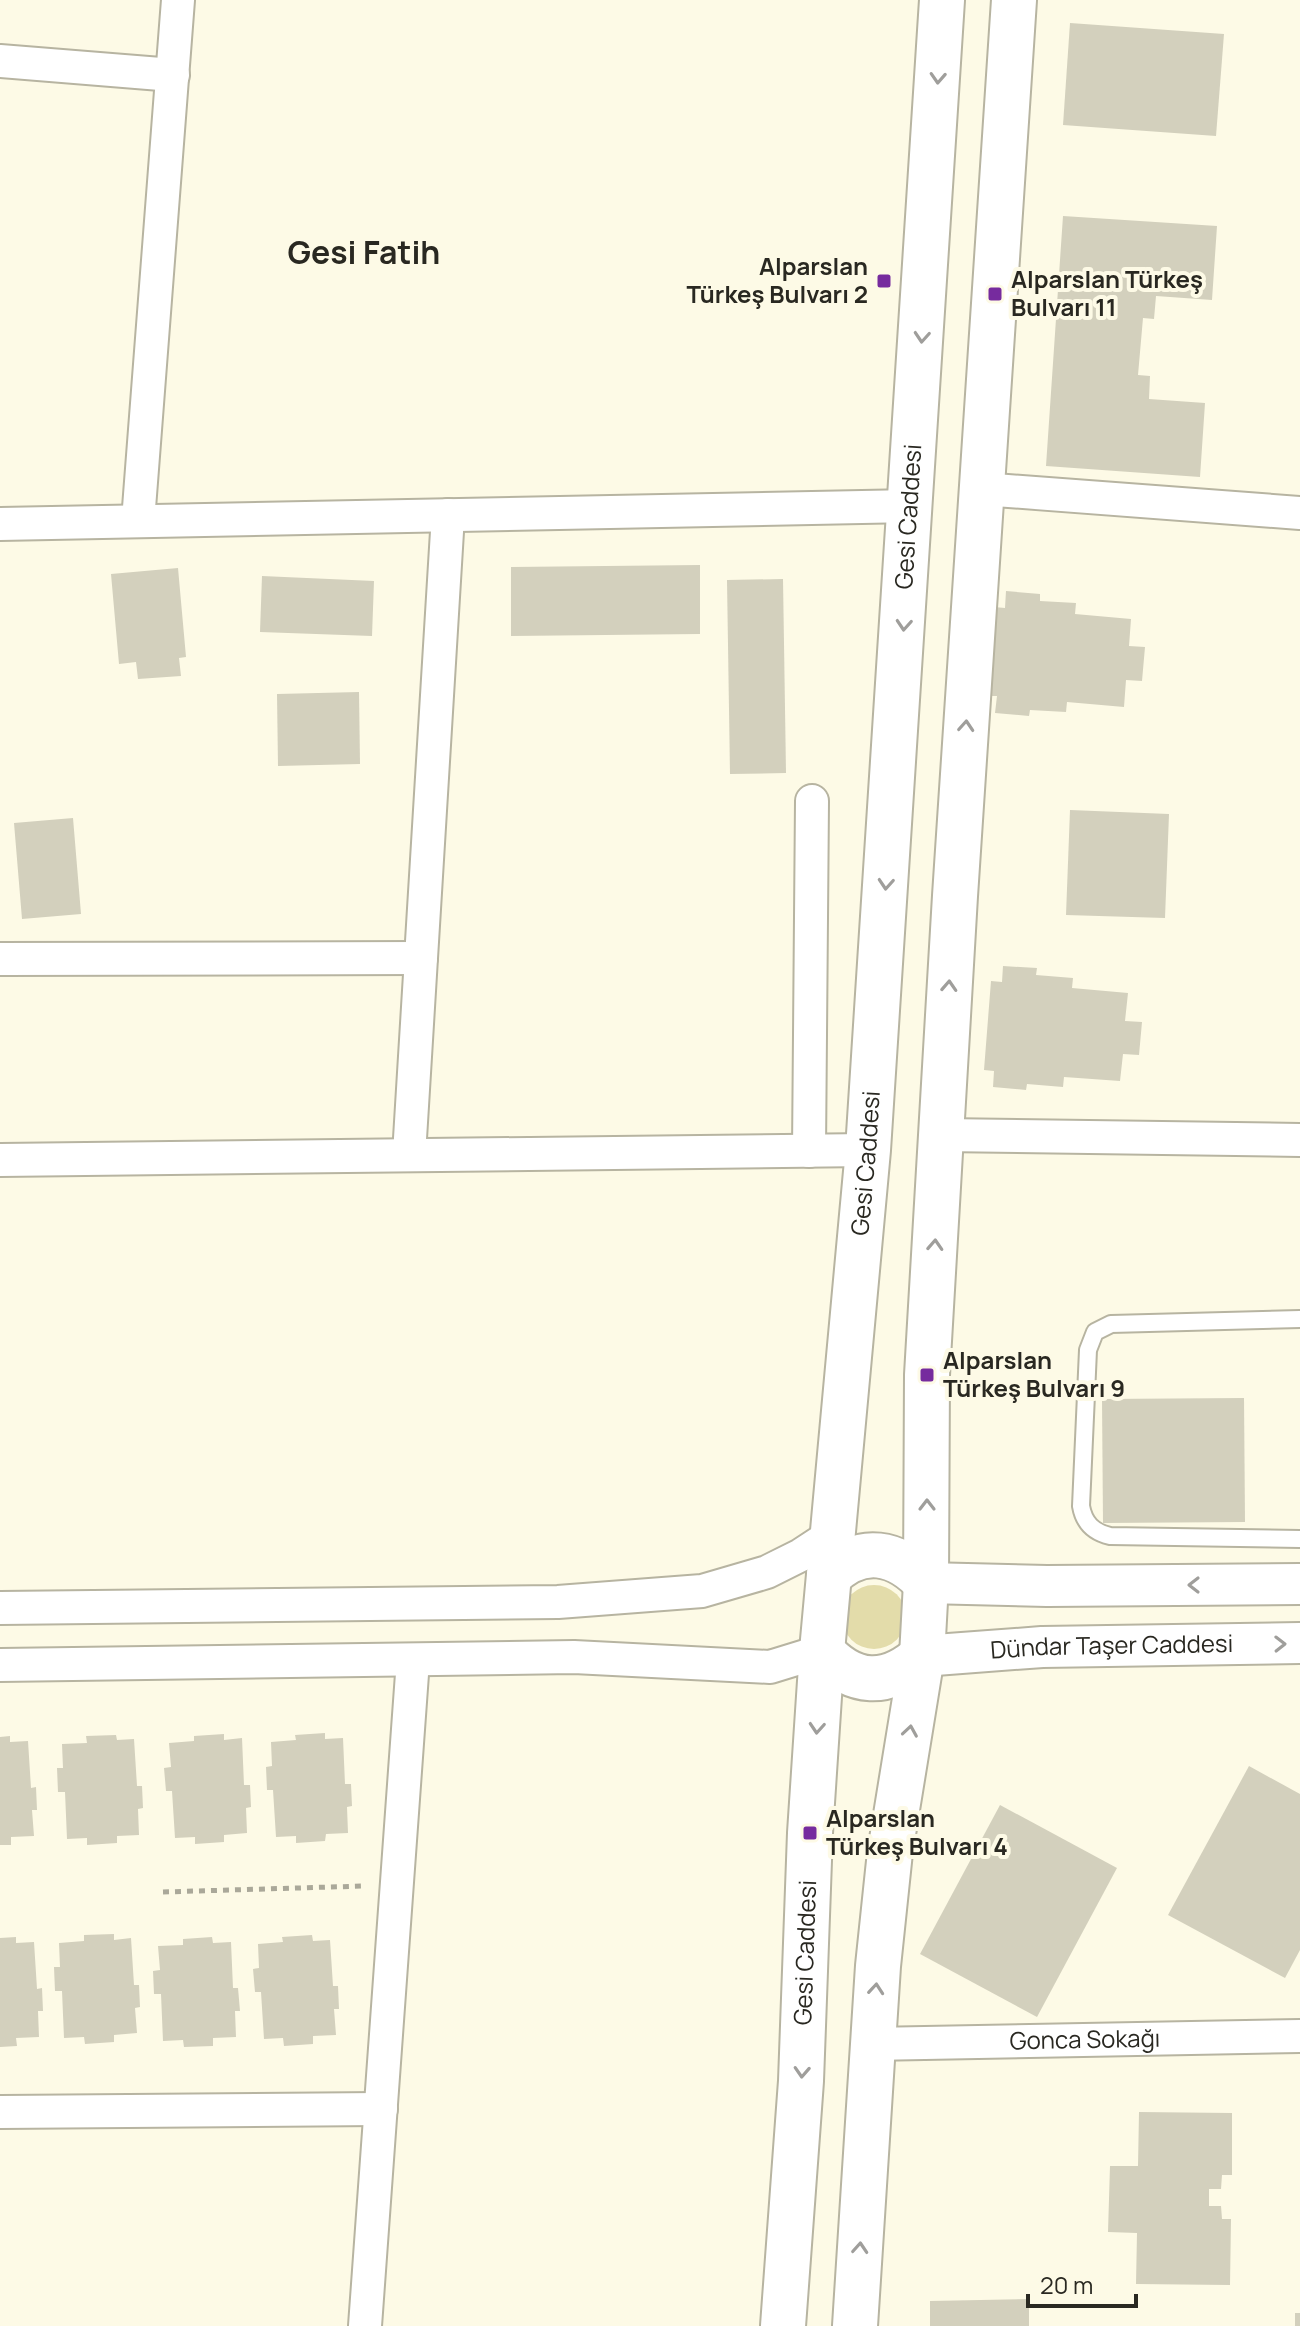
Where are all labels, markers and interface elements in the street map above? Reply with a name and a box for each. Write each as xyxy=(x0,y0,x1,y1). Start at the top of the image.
one-way arrow xyxy=(930,72,947,85)
district label: Gesi Fatih xyxy=(288,230,440,274)
place label: Alparslan Türkeş Bulvarı 2 xyxy=(686,249,868,310)
place label: Alparslan Türkeş Bulvarı 11 xyxy=(1011,262,1203,323)
marker: Alparslan Türkeş Bulvarı 2 xyxy=(875,272,893,290)
marker: Alparslan Türkeş Bulvarı 11 xyxy=(986,285,1004,303)
one-way arrow xyxy=(914,331,931,344)
street label: Gesi Caddesi xyxy=(886,443,928,590)
one-way arrow xyxy=(896,619,913,632)
one-way arrow xyxy=(957,719,974,732)
one-way arrow xyxy=(878,878,895,891)
one-way arrow xyxy=(941,979,958,992)
street label: Gesi Caddesi xyxy=(842,1090,887,1237)
one-way arrow xyxy=(926,1238,943,1251)
place label: Alparslan Türkeş Bulvarı 9 xyxy=(943,1343,1125,1404)
marker: Alparslan Türkeş Bulvarı 9 xyxy=(918,1366,936,1384)
one-way arrow xyxy=(918,1498,936,1511)
one-way arrow xyxy=(1187,1576,1200,1594)
street label: Dündar Taşer Caddesi xyxy=(989,1626,1233,1666)
one-way arrow xyxy=(1274,1635,1287,1652)
one-way arrow xyxy=(809,1722,826,1735)
one-way arrow xyxy=(901,1724,918,1738)
place label: Alparslan Türkeş Bulvarı 4 xyxy=(826,1801,1008,1862)
marker: Alparslan Türkeş Bulvarı 4 xyxy=(801,1824,819,1842)
street label: Gesi Caddesi xyxy=(785,1880,823,2026)
one-way arrow xyxy=(867,1982,884,1995)
street label: Gonca Sokağı xyxy=(1009,2021,1161,2056)
one-way arrow xyxy=(793,2066,810,2079)
one-way arrow xyxy=(851,2241,868,2254)
scale bar xyxy=(1028,2258,1136,2308)
text: 20 m xyxy=(1040,2268,1093,2301)

